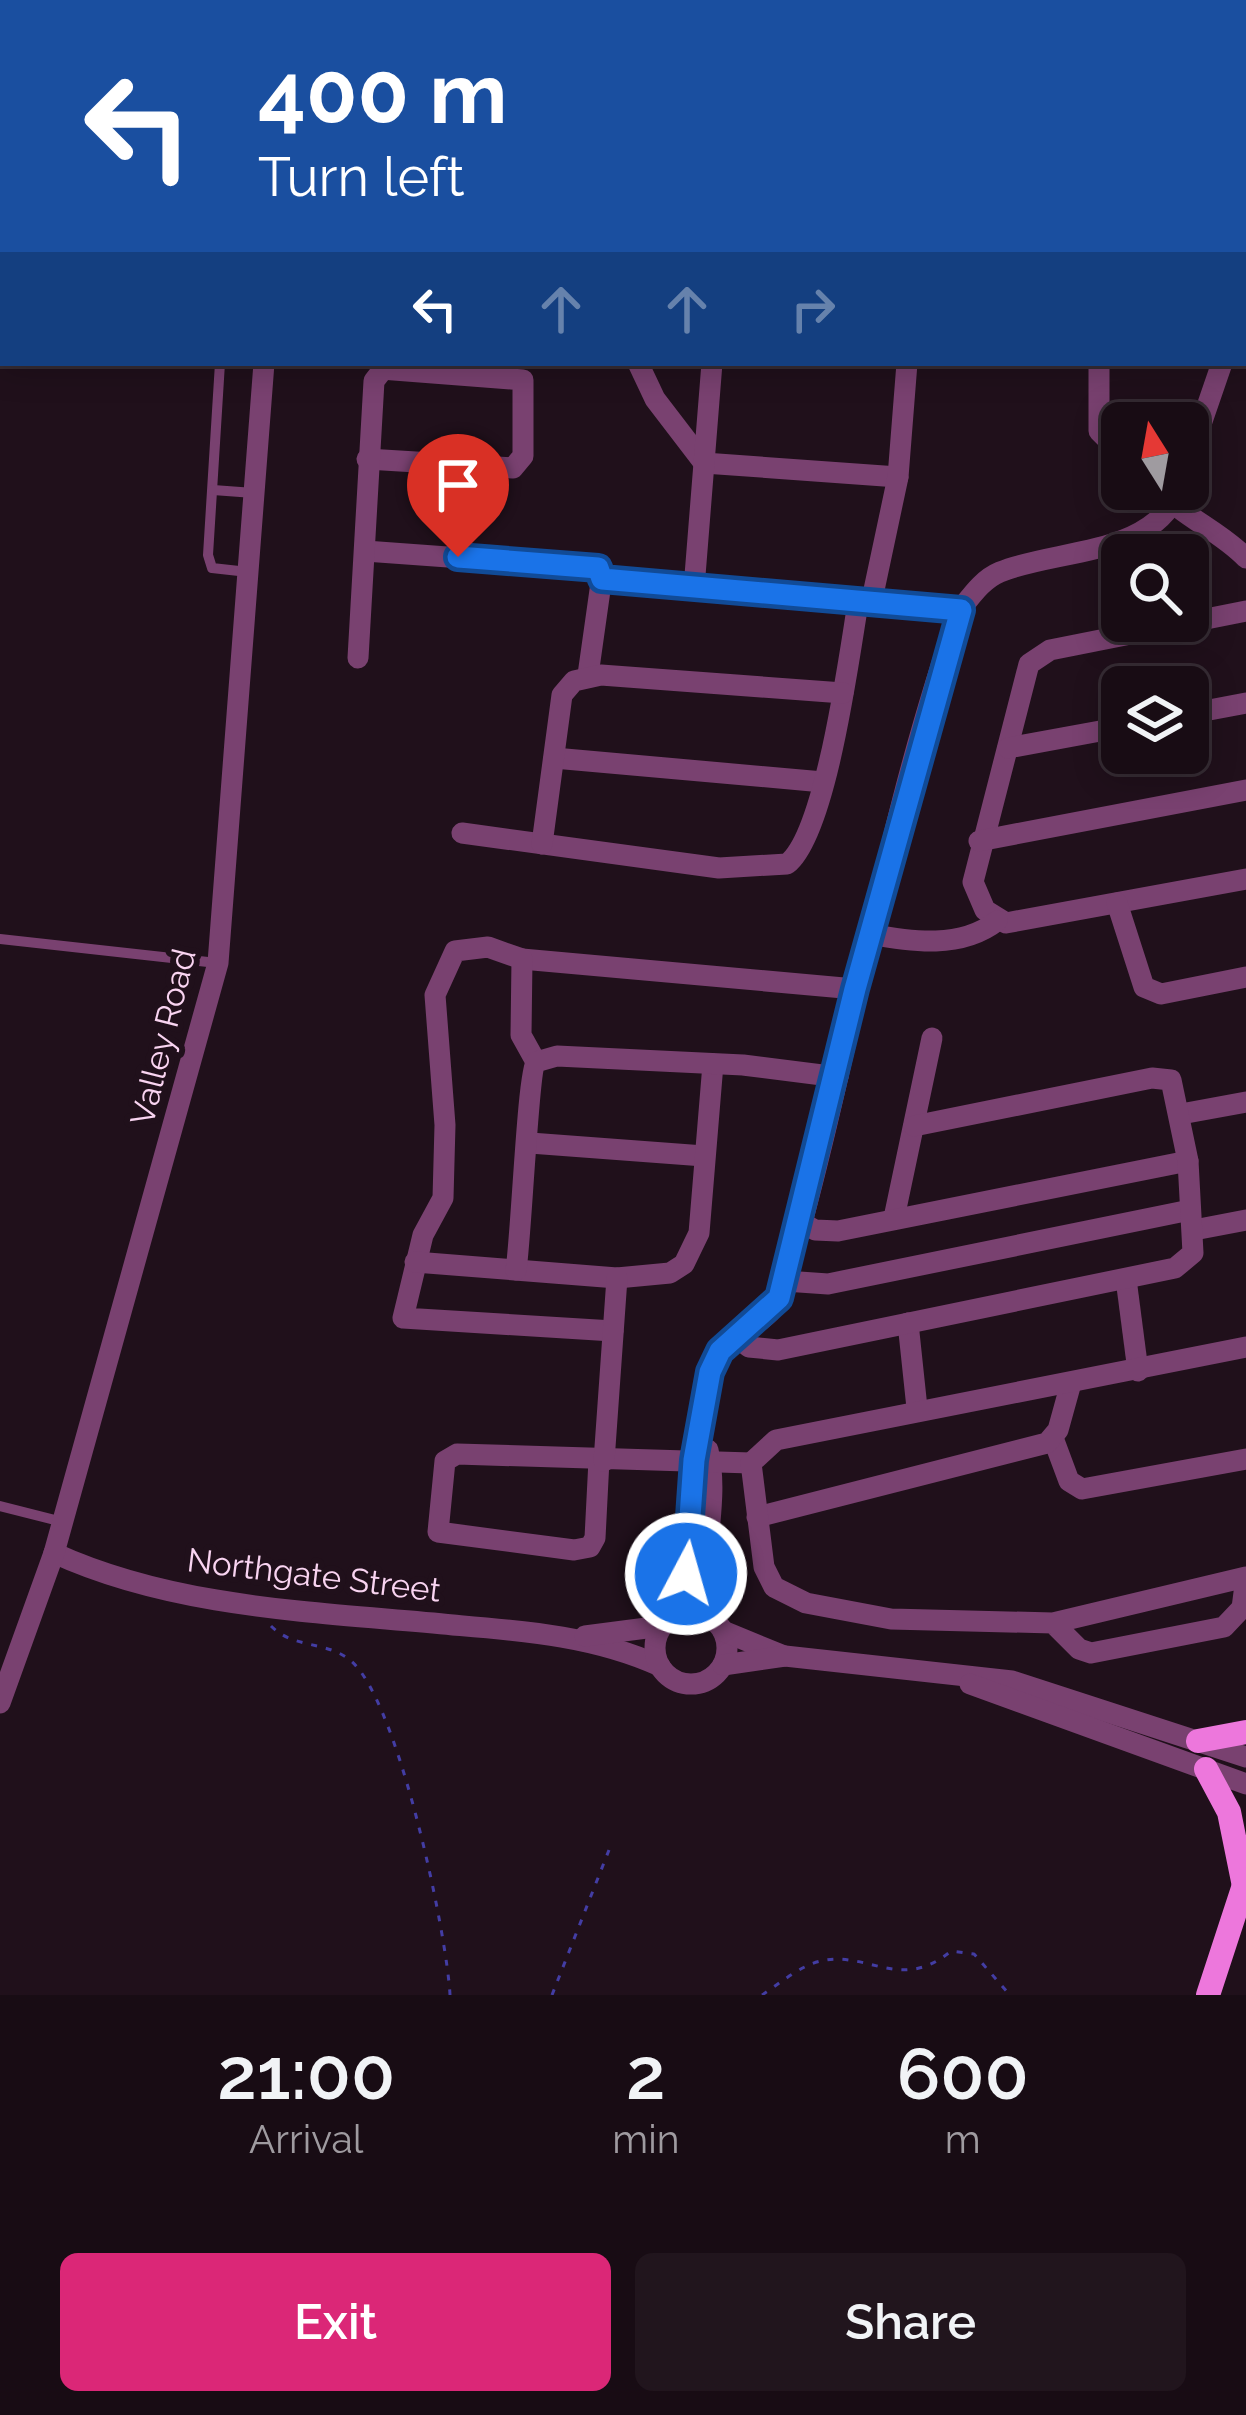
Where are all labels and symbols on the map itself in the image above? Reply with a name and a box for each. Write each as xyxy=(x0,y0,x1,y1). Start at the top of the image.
north arrow xyxy=(1101,402,1209,510)
pin xyxy=(407,434,509,557)
street label: Valley Road xyxy=(122,945,204,1129)
position arrow xyxy=(623,1511,749,1637)
street label: Northgate Street xyxy=(185,1540,443,1610)

